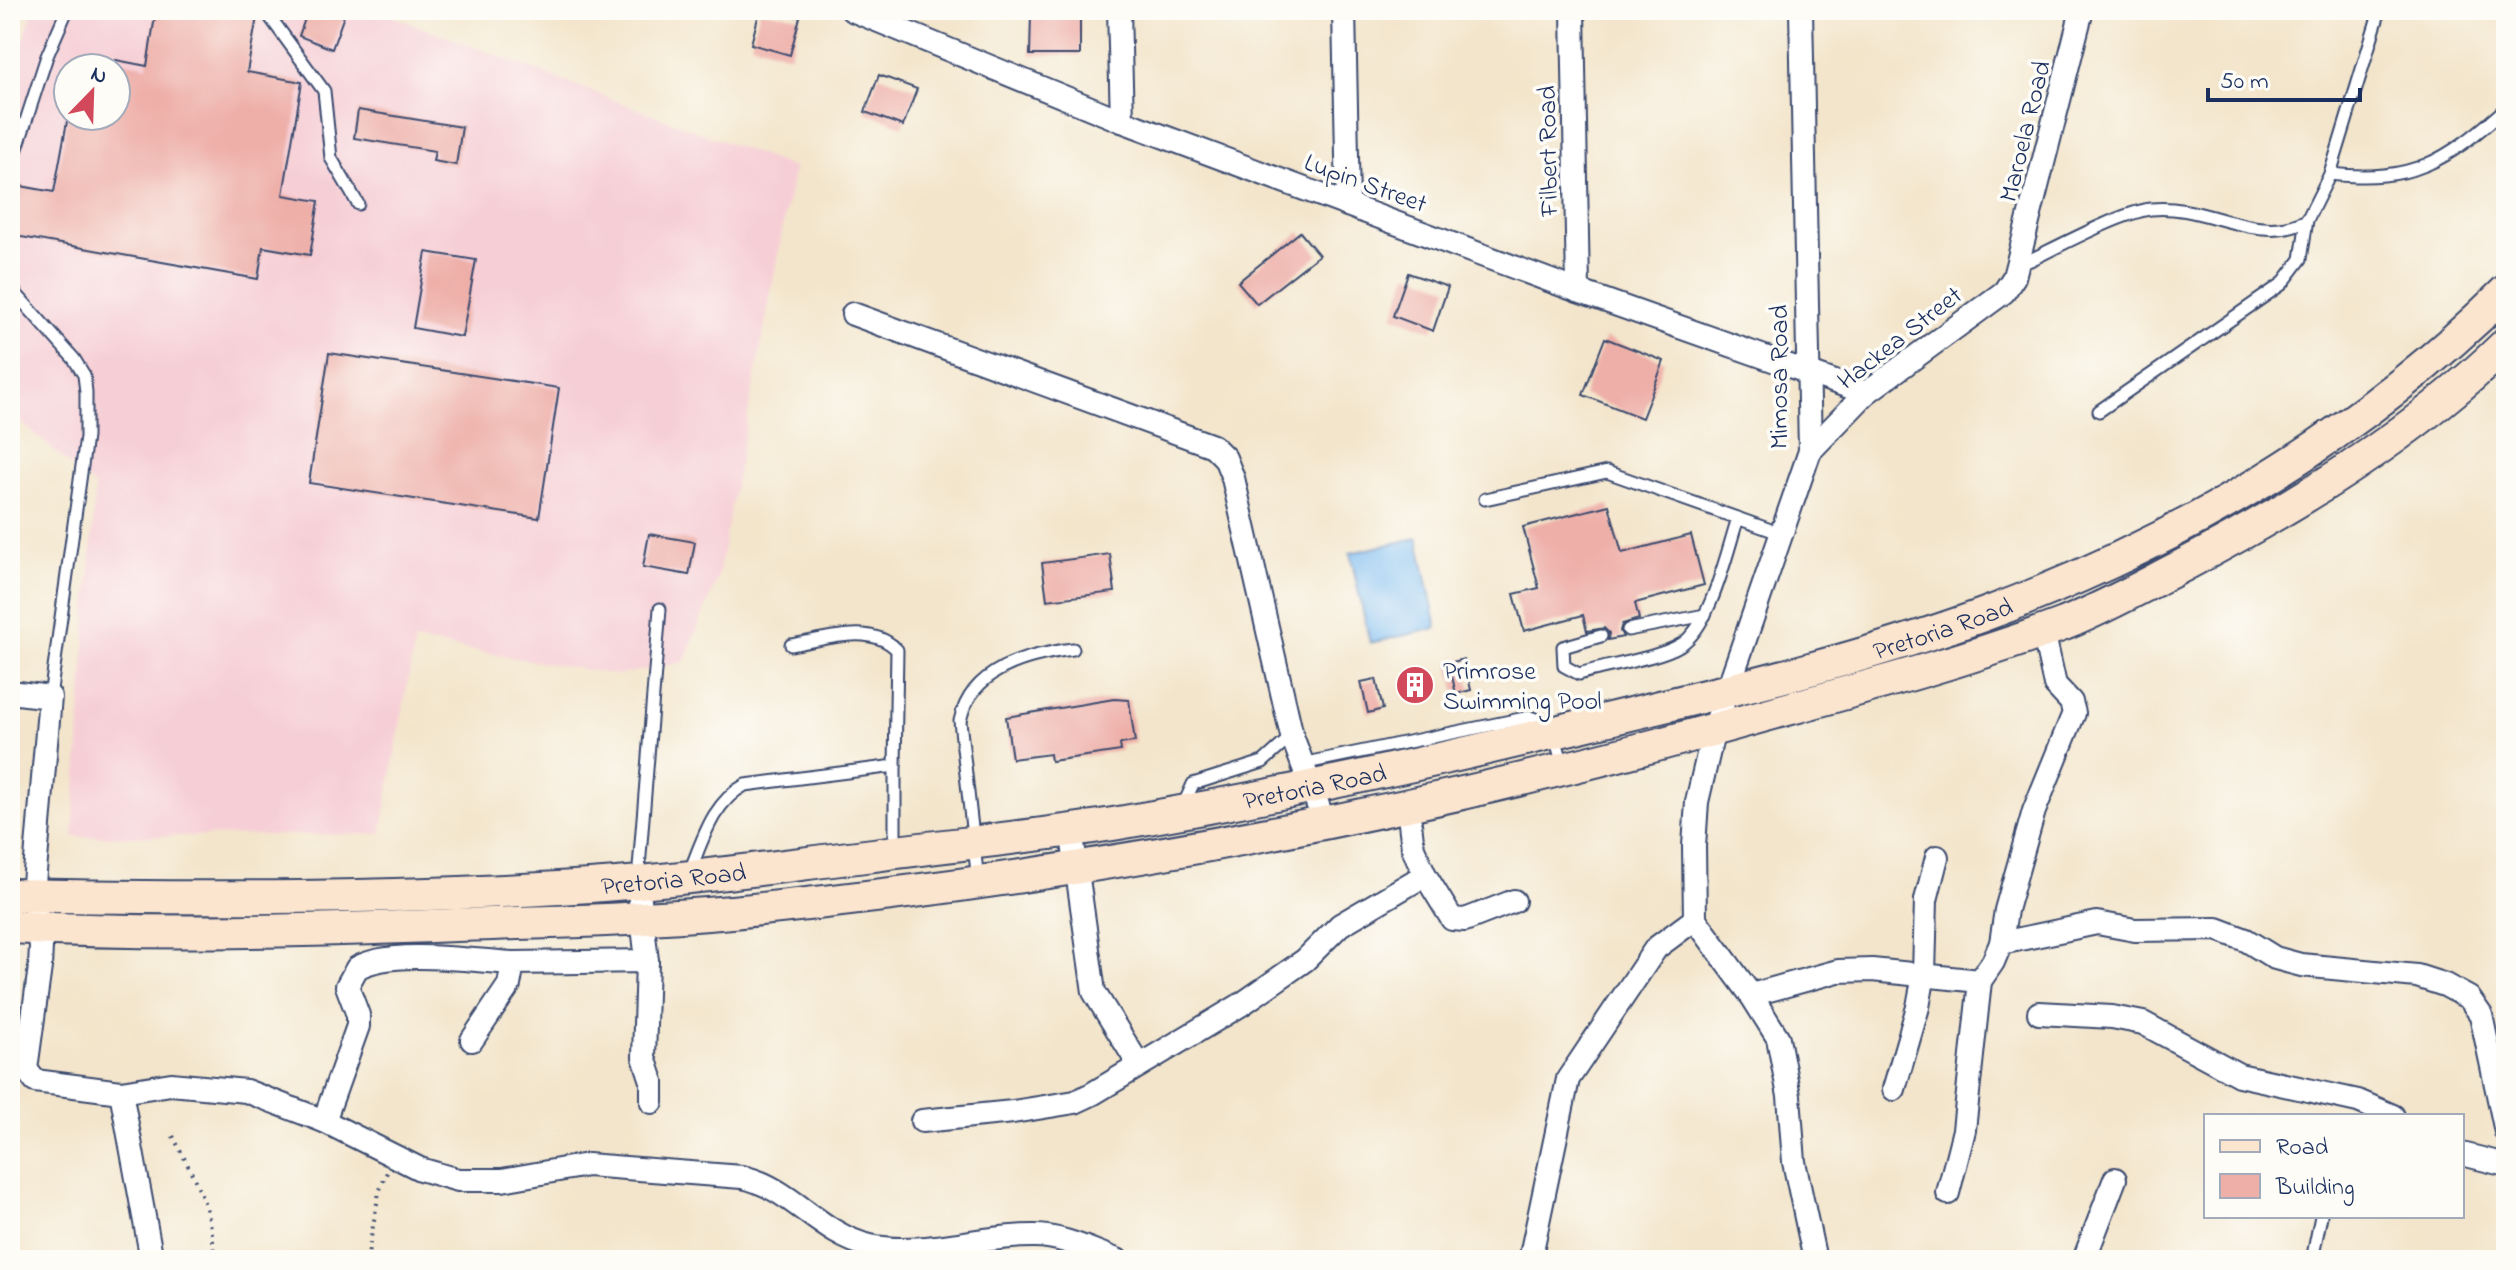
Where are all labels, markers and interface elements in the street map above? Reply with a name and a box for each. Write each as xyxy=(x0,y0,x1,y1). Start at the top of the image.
north arrow xyxy=(52,52,132,132)
scale bar xyxy=(2208,52,2360,102)
street label: Maroela Road xyxy=(1991,57,2063,206)
text: N xyxy=(86,59,112,94)
text: 50 m xyxy=(2220,65,2269,100)
street label: Filbert Road xyxy=(1530,85,1570,218)
street label: Lupin Street xyxy=(1298,145,1432,225)
street label: Hackea Street xyxy=(1830,278,1972,400)
street label: Mimosa Road xyxy=(1762,304,1800,449)
street label: Pretoria Road xyxy=(1869,589,2019,672)
place label: Primrose Swimming Pool xyxy=(1443,654,1602,722)
building icon: Primrose Swimming Pool xyxy=(1394,664,1436,706)
street label: Pretoria Road xyxy=(1240,755,1391,822)
street label: Pretoria Road xyxy=(600,855,749,907)
legend xyxy=(2204,1114,2464,1218)
text: Road xyxy=(2276,1131,2329,1166)
text: Building xyxy=(2275,1171,2355,1206)

